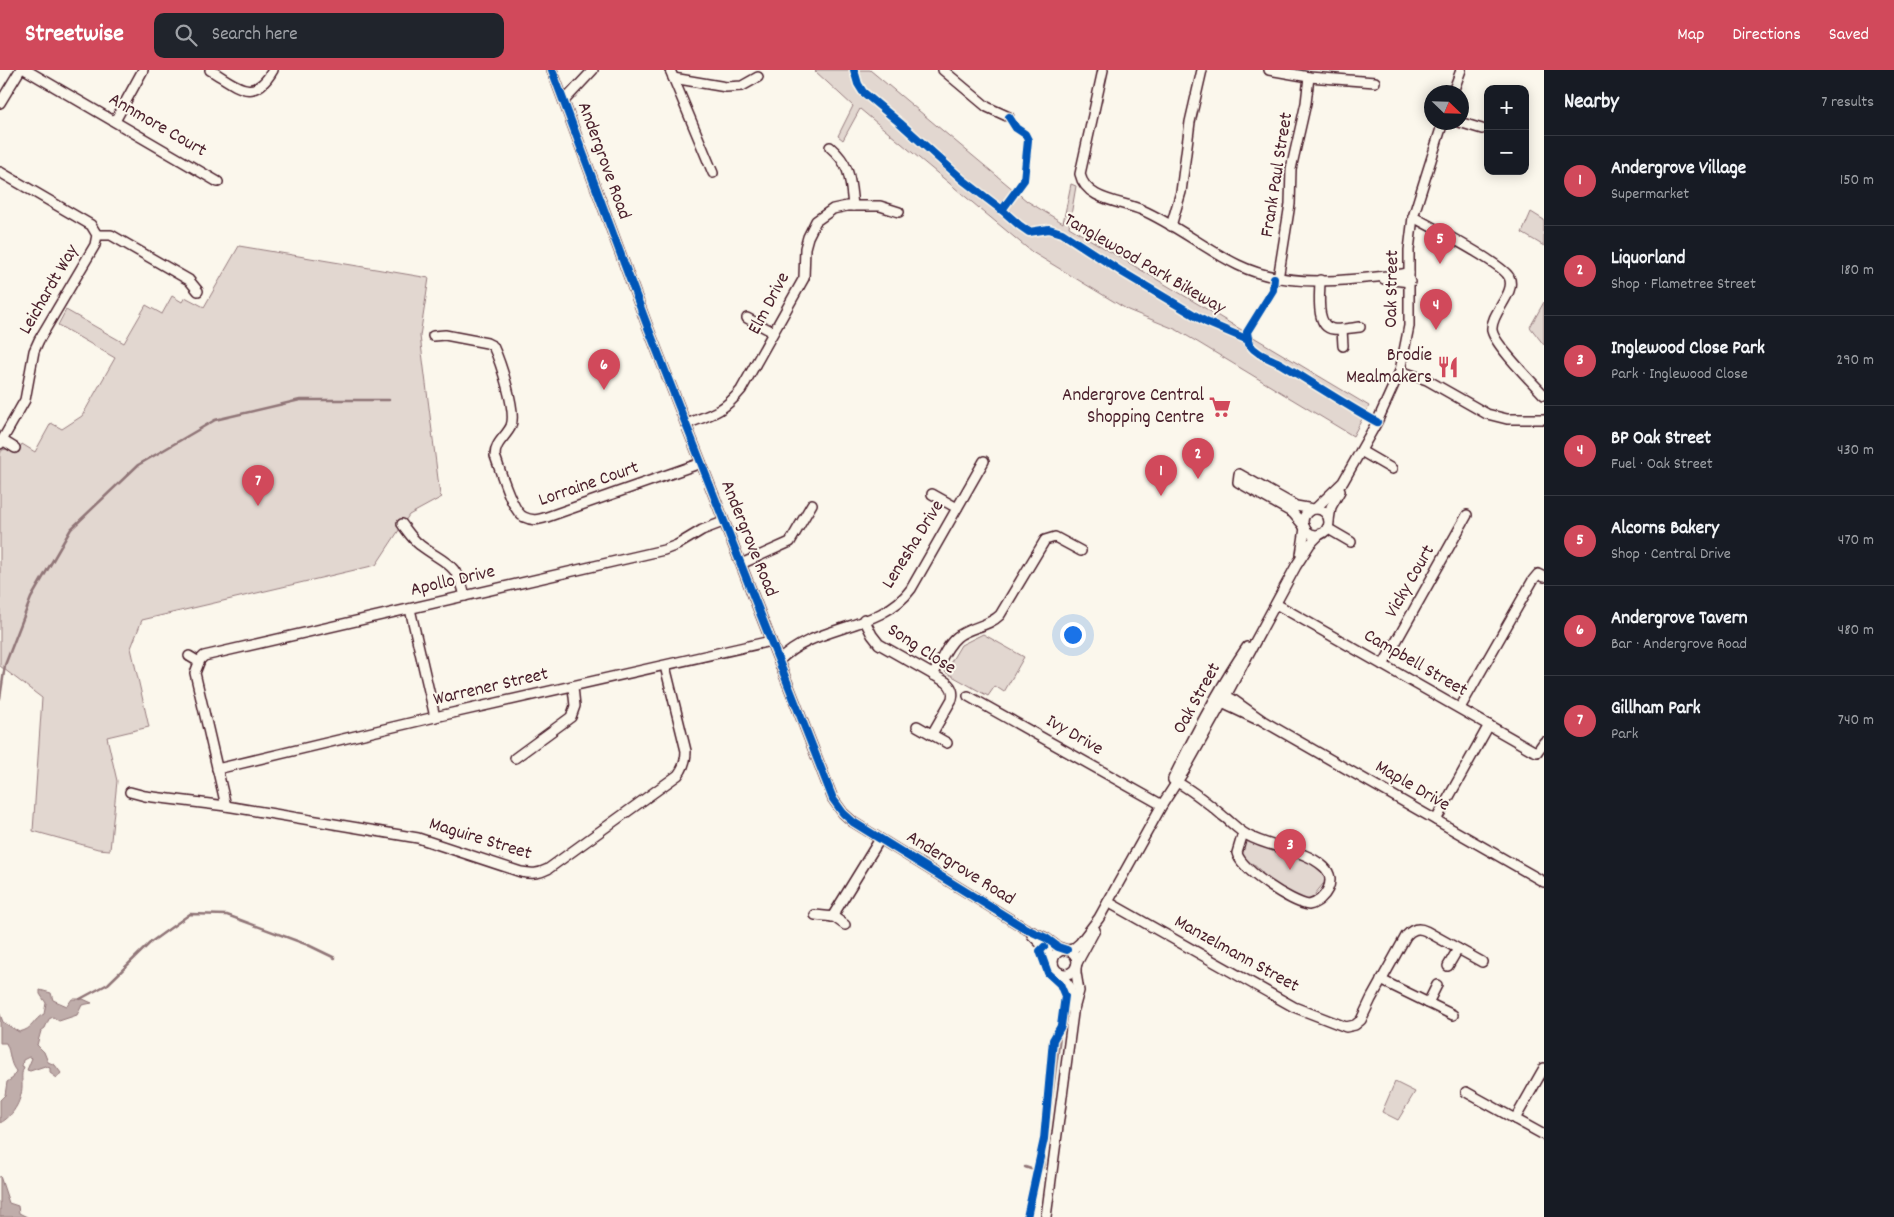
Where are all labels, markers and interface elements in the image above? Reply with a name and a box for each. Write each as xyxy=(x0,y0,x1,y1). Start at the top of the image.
search box xyxy=(154,13,504,58)
text: Streetwise xyxy=(25,18,124,52)
icon: search xyxy=(172,21,200,49)
text: Search here xyxy=(212,22,298,49)
text: Map xyxy=(1677,23,1704,48)
text: Directions xyxy=(1732,23,1801,48)
text: Saved xyxy=(1829,23,1869,48)
north arrow xyxy=(1424,85,1469,130)
map controls xyxy=(1484,85,1529,175)
button: + xyxy=(1484,85,1529,130)
street label: Annmore Court xyxy=(103,87,211,165)
text: Nearby xyxy=(1564,88,1619,118)
text: 7 results xyxy=(1821,91,1874,114)
street label: Andergrove Road xyxy=(569,98,637,224)
street label: Frank Paul Street xyxy=(1255,111,1301,239)
button: − xyxy=(1484,130,1529,175)
text: Andergrove Village xyxy=(1611,156,1746,183)
text: 1 xyxy=(1578,169,1582,192)
text: 150 m xyxy=(1840,169,1874,192)
text: Supermarket xyxy=(1611,183,1689,206)
street label: Tanglewood Park Bikeway xyxy=(1058,208,1230,323)
pin: 5 xyxy=(1424,223,1456,264)
street label: Leichardt Way xyxy=(13,240,87,340)
text: Liquorland xyxy=(1611,246,1686,273)
street label: Oak Street xyxy=(1379,250,1407,328)
text: 2 xyxy=(1577,259,1584,282)
text: 180 m xyxy=(1841,259,1874,282)
street label: Elm Drive xyxy=(742,268,798,340)
text: Shop · Flametree Street xyxy=(1611,273,1756,296)
pin: 4 xyxy=(1420,289,1452,330)
text: Inglewood Close Park xyxy=(1611,336,1765,363)
place label: Brodie Mealmakers xyxy=(1346,343,1432,392)
pin: 6 xyxy=(588,349,620,390)
text: 3 xyxy=(1576,349,1584,372)
text: 290 m xyxy=(1836,349,1874,372)
restaurant icon: Brodie Mealmakers xyxy=(1435,354,1461,380)
text: Park · Inglewood Close xyxy=(1611,363,1748,386)
place label: Andergrove Central Shopping Centre xyxy=(1062,383,1204,432)
supermarket icon: Andergrove Central Shopping Centre xyxy=(1207,394,1233,420)
text: BP Oak Street xyxy=(1611,426,1711,453)
pin: 2 xyxy=(1182,438,1214,479)
text: 4 xyxy=(1577,439,1583,462)
text: 430 m xyxy=(1837,439,1874,462)
text: Fuel · Oak Street xyxy=(1611,453,1713,476)
street label: Lorraine Court xyxy=(535,455,643,515)
pin: 1 xyxy=(1145,455,1177,496)
pin: 7 xyxy=(242,465,274,506)
street label: Andergrove Road xyxy=(712,477,784,601)
street label: Lenesha Drive xyxy=(876,496,952,594)
text: Alcorns Bakery xyxy=(1611,516,1719,543)
text: 5 xyxy=(1576,529,1584,552)
text: 470 m xyxy=(1838,529,1874,552)
street label: Vicky Court xyxy=(1379,541,1443,623)
text: Shop · Central Drive xyxy=(1611,543,1731,566)
street label: Apollo Drive xyxy=(408,559,498,605)
text: Andergrove Tavern xyxy=(1611,606,1748,633)
street label: Song Close xyxy=(881,618,961,682)
text: 6 xyxy=(1576,619,1584,642)
text: 480 m xyxy=(1838,619,1874,642)
your location xyxy=(1060,622,1086,648)
street label: Campbell Street xyxy=(1358,623,1472,705)
text: Bar · Andergrove Road xyxy=(1611,633,1747,656)
street label: Oak Street xyxy=(1167,658,1229,740)
street label: Warrener Street xyxy=(431,662,551,714)
text: Gillham Park xyxy=(1611,696,1701,723)
street label: Ivy Drive xyxy=(1040,709,1108,763)
text: 7 xyxy=(1577,709,1583,732)
text: 740 m xyxy=(1838,709,1874,732)
text: Park xyxy=(1611,723,1638,746)
street label: Maple Drive xyxy=(1369,755,1455,819)
street label: Maguire Street xyxy=(425,812,535,868)
street label: Andergrove Road xyxy=(900,825,1020,913)
pin: 3 xyxy=(1274,829,1306,870)
street label: Manzelmann Street xyxy=(1169,910,1303,1000)

